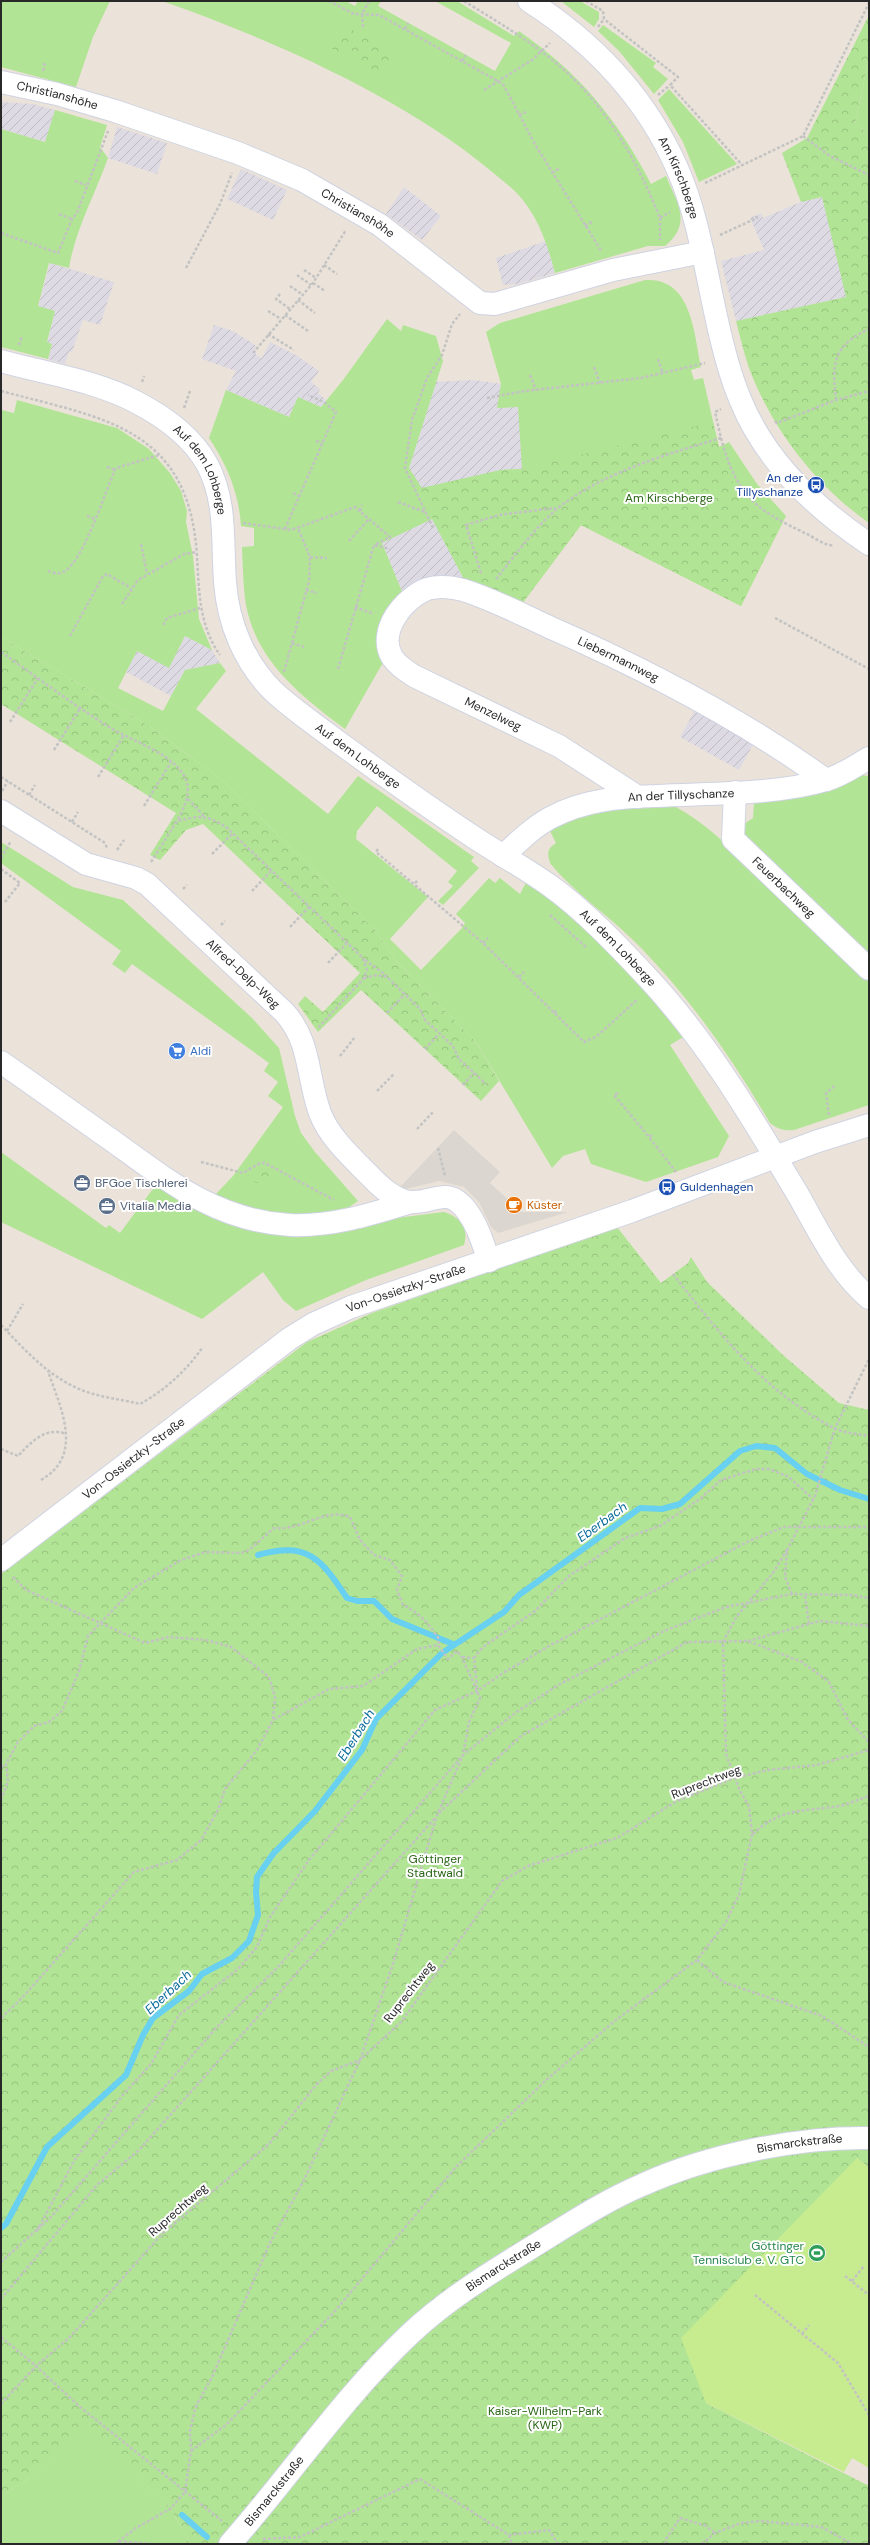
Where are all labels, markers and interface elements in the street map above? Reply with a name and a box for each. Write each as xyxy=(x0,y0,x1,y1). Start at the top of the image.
street label: Christianshöhe xyxy=(15,78,100,114)
street label: Am Kirschberge xyxy=(655,133,702,221)
street label: Christianshöhe xyxy=(318,185,398,242)
street label: Auf dem Lohberge xyxy=(170,421,230,516)
place label: An der Tillyschanze xyxy=(736,470,804,500)
bus stop icon: An der Tillyschanze xyxy=(806,475,826,495)
park label: Am Kirschberge xyxy=(625,490,713,506)
street label: Liebermannweg xyxy=(575,633,662,686)
street label: Menzelweg xyxy=(462,693,524,735)
street label: Auf dem Lohberge xyxy=(312,719,404,793)
street label: An der Tillyschanze xyxy=(627,785,735,805)
street label: Feuerbachweg xyxy=(749,853,819,921)
street label: Auf dem Lohberge xyxy=(576,906,660,990)
street label: Alfred-Delp-Weg xyxy=(203,935,284,1012)
supermarket icon: Aldi xyxy=(167,1041,187,1061)
place label: Aldi xyxy=(190,1043,211,1059)
office icon: BFGoe Tischlerei xyxy=(72,1173,92,1193)
place label: BFGoe Tischlerei xyxy=(95,1175,188,1191)
bus stop icon: Guldenhagen xyxy=(657,1177,677,1197)
place label: Guldenhagen xyxy=(680,1179,754,1195)
cafe icon: Küster xyxy=(504,1195,524,1215)
office icon: Vitalia Media xyxy=(97,1196,117,1216)
place label: Küster xyxy=(527,1197,563,1213)
place label: Vitalia Media xyxy=(120,1198,191,1214)
street label: Von-Ossietzky-Straße xyxy=(343,1260,468,1316)
street label: Von-Ossietzky-Straße xyxy=(79,1414,188,1503)
water label: Eberbach xyxy=(574,1498,630,1546)
water label: Eberbach xyxy=(334,1706,378,1764)
street label: Ruprechtweg xyxy=(669,1761,743,1803)
park label: Göttinger Stadtwald xyxy=(407,1851,463,1881)
street label: Ruprechtweg xyxy=(380,1958,438,2026)
water label: Eberbach xyxy=(141,1966,195,2018)
street label: Bismarckstraße xyxy=(755,2130,843,2157)
street label: Ruprechtweg xyxy=(145,2180,211,2240)
street label: Bismarckstraße xyxy=(463,2235,544,2295)
place label: Göttinger Tennisclub e. V. GTC xyxy=(693,2238,805,2268)
sports icon: Göttinger Tennisclub e. V. GTC xyxy=(807,2243,827,2263)
park label: Kaiser-Wilhelm-Park (KWP) xyxy=(488,2403,602,2433)
street label: Bismarckstraße xyxy=(241,2452,308,2530)

